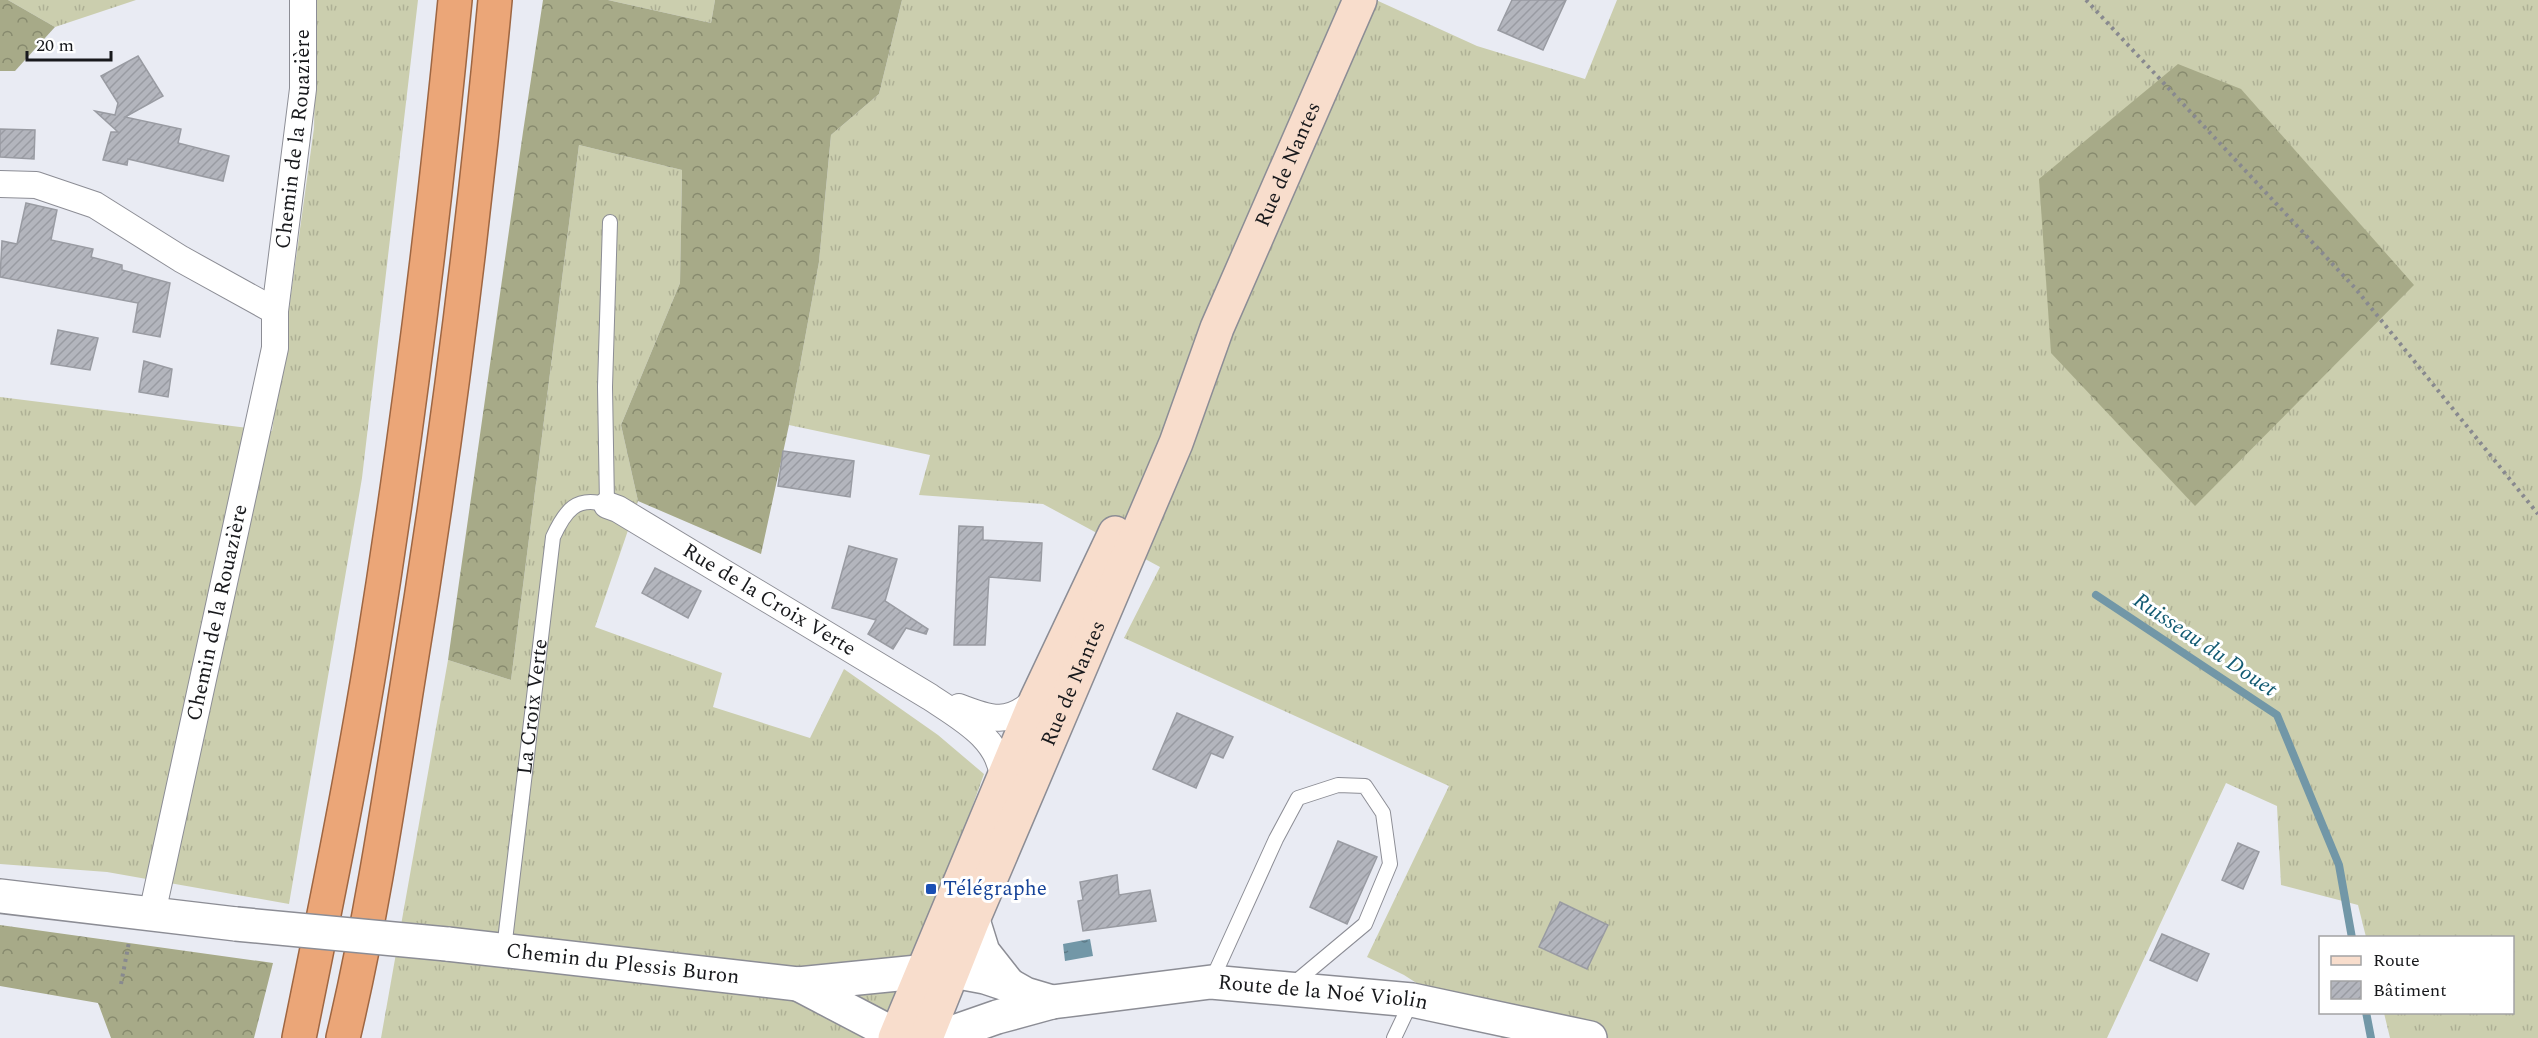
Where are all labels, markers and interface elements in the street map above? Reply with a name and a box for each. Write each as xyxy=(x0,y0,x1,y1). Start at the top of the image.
scale bar xyxy=(27,24,111,62)
street label: Chemin de la Rouazière xyxy=(267,29,319,251)
text: 20 m xyxy=(36,32,74,59)
street label: Rue de Nantes xyxy=(1247,97,1330,232)
street label: Chemin de la Rouazière xyxy=(178,501,257,724)
street label: Rue de la Croix Verte xyxy=(676,535,862,665)
water label: Ruisseau du Douet xyxy=(2126,585,2284,706)
street label: Rue de Nantes xyxy=(1033,616,1115,751)
street label: La Croix Verte xyxy=(509,637,557,776)
place label: Télégraphe xyxy=(943,873,1047,905)
marker: Télégraphe xyxy=(924,882,938,896)
street label: Chemin du Plessis Buron xyxy=(504,935,741,993)
legend xyxy=(2319,936,2514,1014)
text: Route xyxy=(2373,947,2420,974)
street label: Route de la Noé Violin xyxy=(1217,967,1431,1019)
text: Bâtiment xyxy=(2373,977,2447,1004)

